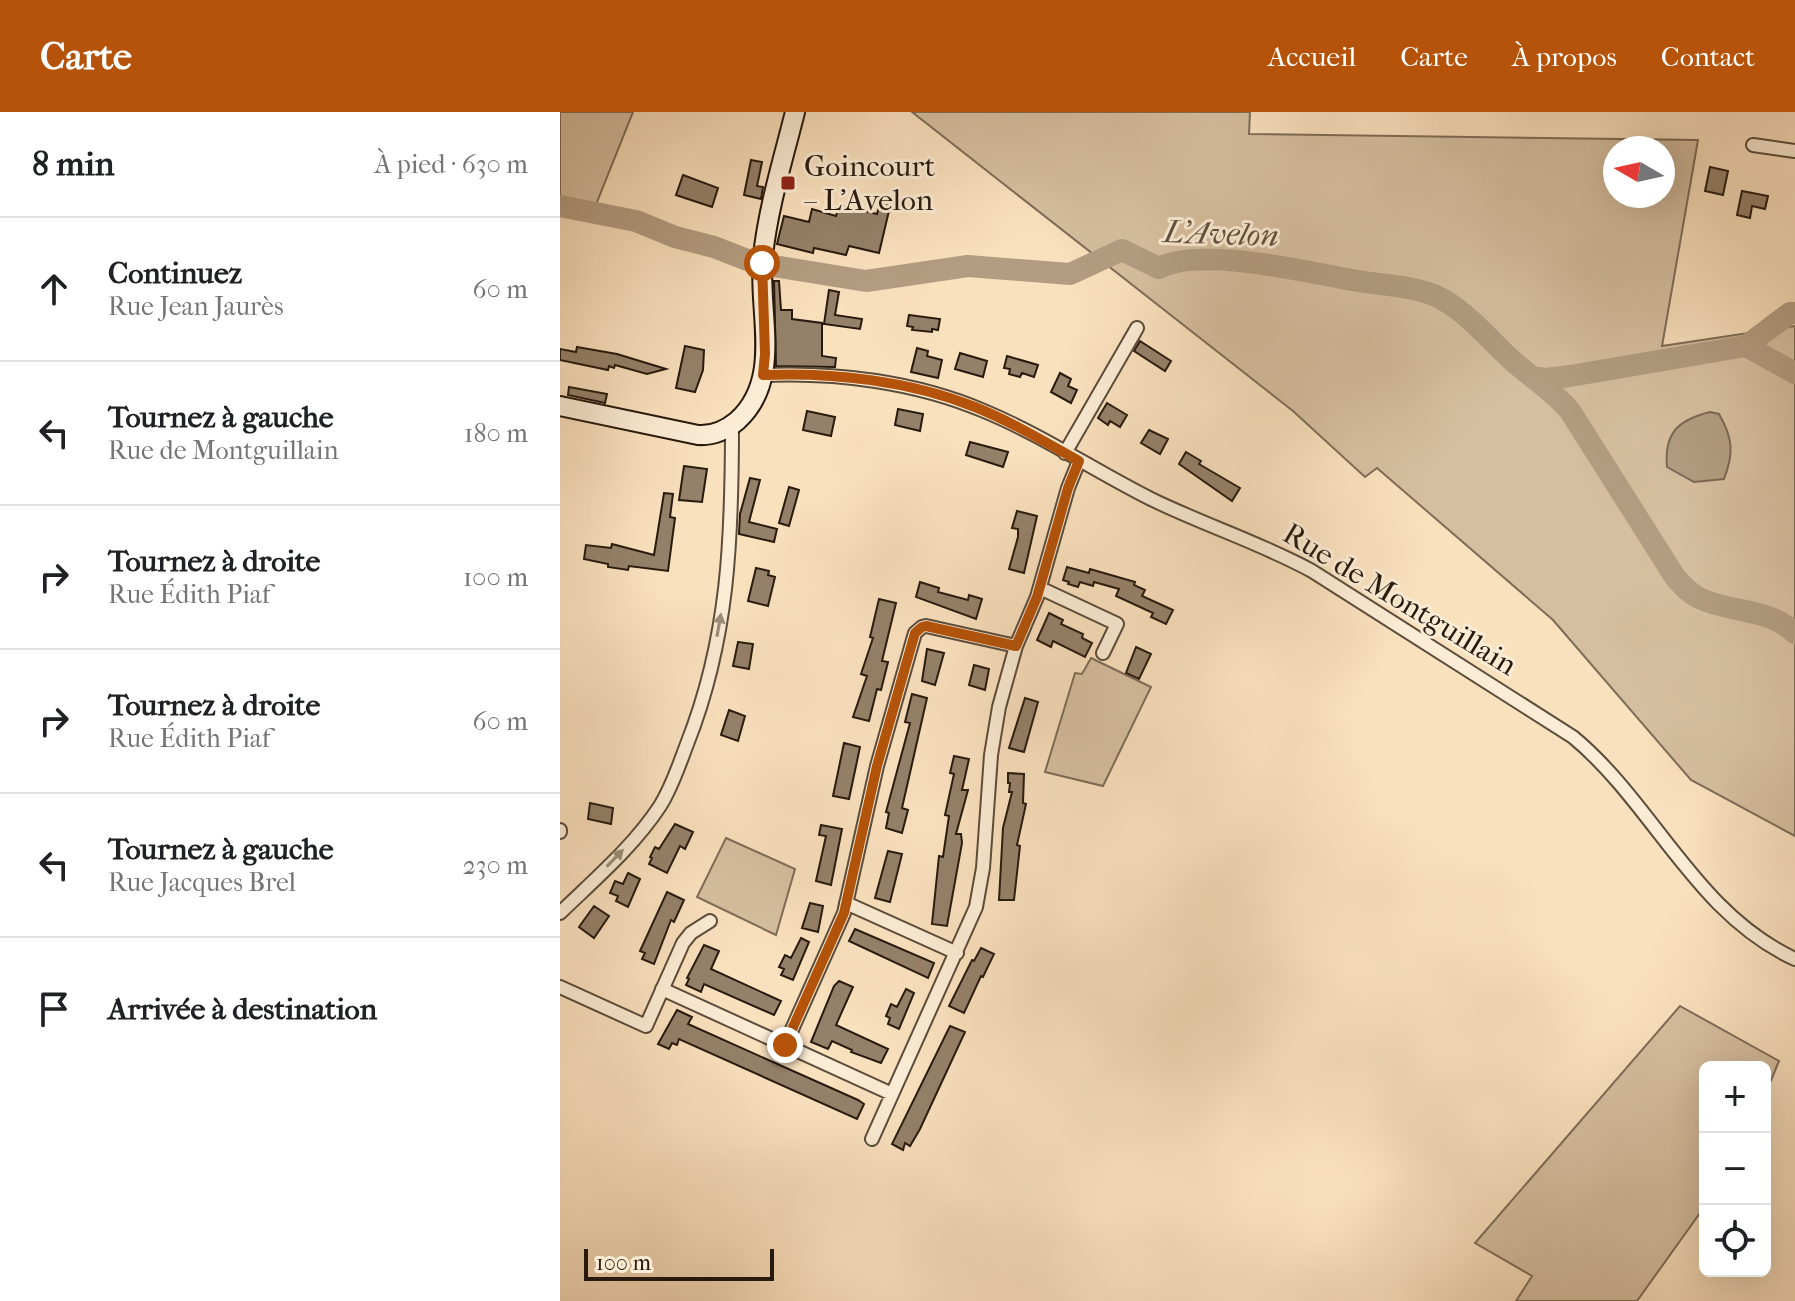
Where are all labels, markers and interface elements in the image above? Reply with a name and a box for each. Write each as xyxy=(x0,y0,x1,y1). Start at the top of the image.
text: Carte xyxy=(40,34,132,79)
text: Accueil xyxy=(1268,40,1356,73)
text: Carte xyxy=(1400,40,1468,73)
text: À propos xyxy=(1512,40,1617,73)
text: Contact xyxy=(1661,40,1755,73)
north arrow xyxy=(1603,136,1675,208)
text: 8 min xyxy=(32,144,114,184)
text: À pied · 630 m xyxy=(374,149,528,180)
place label: Goincourt – L'Avelon xyxy=(804,149,935,218)
marker: Goincourt – L'Avelon xyxy=(779,174,797,192)
water label: L'Avelon xyxy=(1161,213,1279,254)
route start xyxy=(744,245,780,281)
text: Continuez xyxy=(108,256,242,291)
icon: ahead xyxy=(32,267,76,311)
text: 60 m xyxy=(472,274,528,305)
text: Rue Jean Jaurès xyxy=(108,291,284,322)
text: Tournez à gauche xyxy=(108,400,334,435)
icon: left xyxy=(32,411,76,455)
text: 180 m xyxy=(464,418,528,449)
text: Rue de Montguillain xyxy=(108,435,339,466)
street label: Rue de Montguillain xyxy=(1277,516,1523,683)
text: Tournez à droite xyxy=(108,544,320,579)
icon: right xyxy=(32,555,76,599)
text: 100 m xyxy=(463,562,528,593)
text: Rue Édith Piaf xyxy=(108,579,270,610)
one-way arrow xyxy=(714,613,726,638)
text: Tournez à droite xyxy=(108,688,320,723)
icon: right xyxy=(32,699,76,743)
text: 60 m xyxy=(472,706,528,737)
text: Rue Édith Piaf xyxy=(108,723,270,754)
text: Tournez à gauche xyxy=(108,832,334,867)
icon: left xyxy=(32,843,76,887)
one-way arrow xyxy=(605,849,624,868)
text: 230 m xyxy=(462,850,528,881)
text: Rue Jacques Brel xyxy=(108,867,296,898)
icon: arrive xyxy=(32,987,76,1031)
text: Arrivée à destination xyxy=(108,992,377,1027)
route end xyxy=(767,1027,803,1063)
map controls xyxy=(1699,1061,1771,1277)
button: + xyxy=(1699,1061,1771,1133)
button: − xyxy=(1699,1133,1771,1205)
button: locate xyxy=(1699,1205,1771,1277)
scale bar xyxy=(584,1245,774,1281)
text: 100 m xyxy=(596,1250,651,1276)

